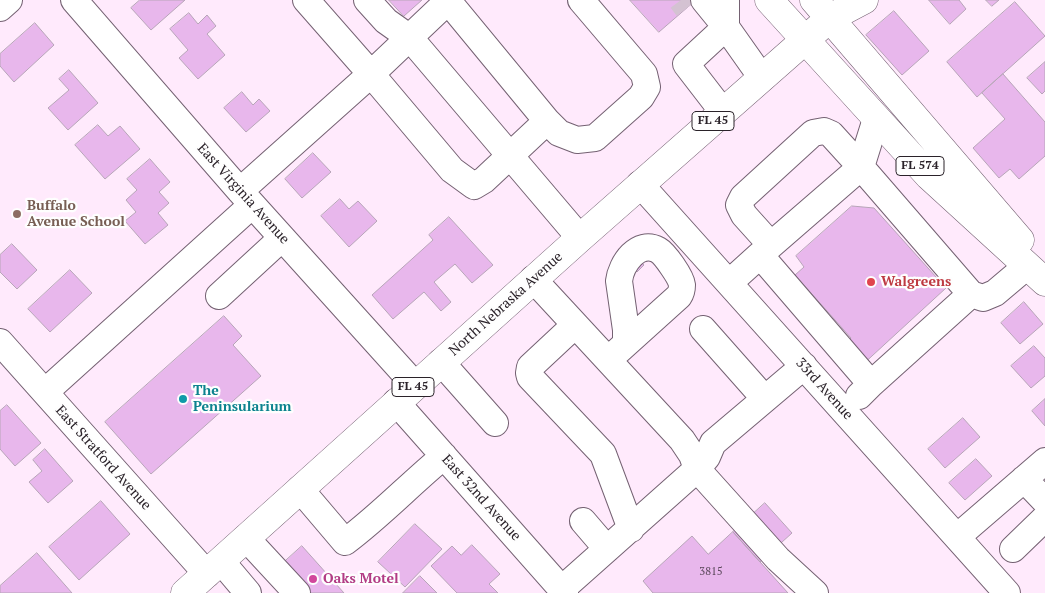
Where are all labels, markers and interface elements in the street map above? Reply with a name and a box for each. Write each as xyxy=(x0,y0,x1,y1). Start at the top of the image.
road number: FL 45 xyxy=(692,112,734,130)
street label: East Virginia Avenue xyxy=(193,140,293,248)
road number: FL 574 xyxy=(896,157,944,176)
place label: Buffalo Avenue School xyxy=(27,198,125,230)
marker: Buffalo Avenue School xyxy=(11,208,23,220)
street label: North Nebraska Avenue xyxy=(446,249,566,359)
place label: Walgreens xyxy=(881,274,951,290)
marker: Walgreens xyxy=(865,276,877,288)
street label: 33rd Avenue xyxy=(792,355,856,423)
road number: FL 45 xyxy=(392,378,434,397)
place label: The Peninsularium xyxy=(193,383,292,416)
marker: The Peninsularium xyxy=(177,393,189,405)
street label: East Stratford Avenue xyxy=(52,402,154,514)
street label: East 32nd Avenue xyxy=(438,451,524,545)
house number: 3815 xyxy=(699,565,723,579)
place label: Oaks Motel xyxy=(323,571,399,587)
marker: Oaks Motel xyxy=(307,573,319,585)

